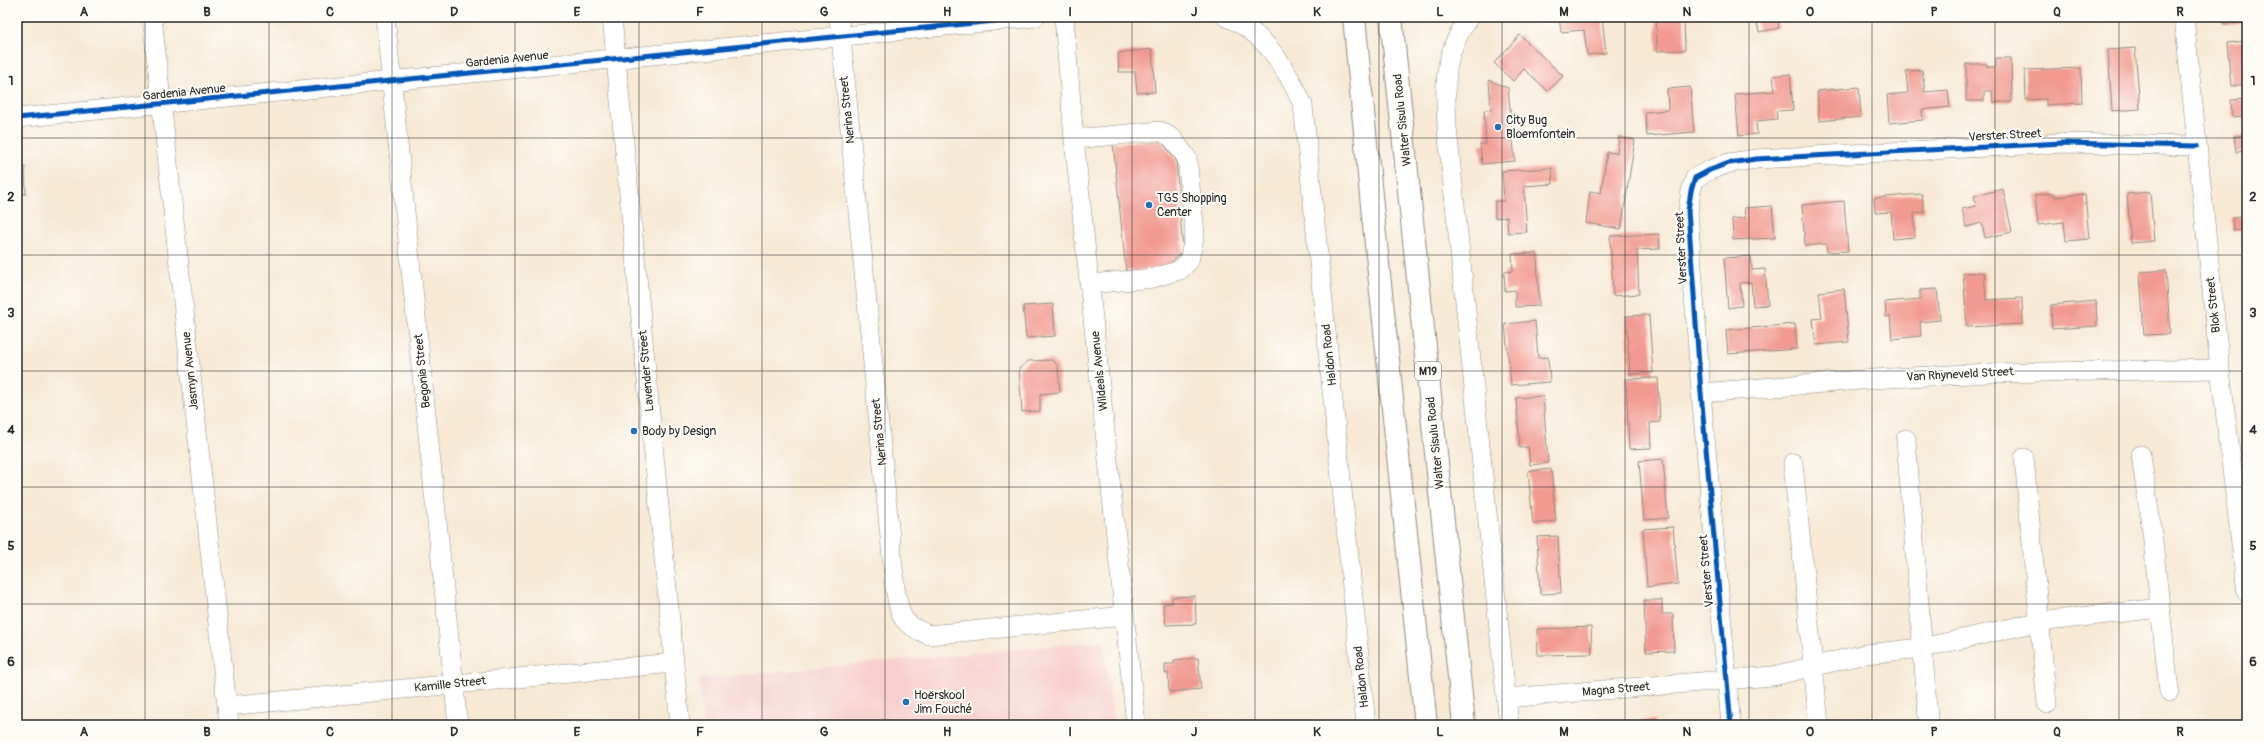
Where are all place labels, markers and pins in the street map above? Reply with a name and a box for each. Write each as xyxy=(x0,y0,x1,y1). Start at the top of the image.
place label: City Bug Bloemfontein xyxy=(1506,113,1575,142)
marker: City Bug Bloemfontein xyxy=(1493,122,1503,132)
place label: TGS Shopping Center xyxy=(1157,191,1227,220)
marker: TGS Shopping Center xyxy=(1144,200,1154,210)
place label: Body by Design xyxy=(642,424,716,439)
marker: Body by Design xyxy=(629,426,639,436)
place label: Hoërskool Jim Fouché xyxy=(914,688,972,717)
marker: Hoërskool Jim Fouché xyxy=(901,697,911,707)

